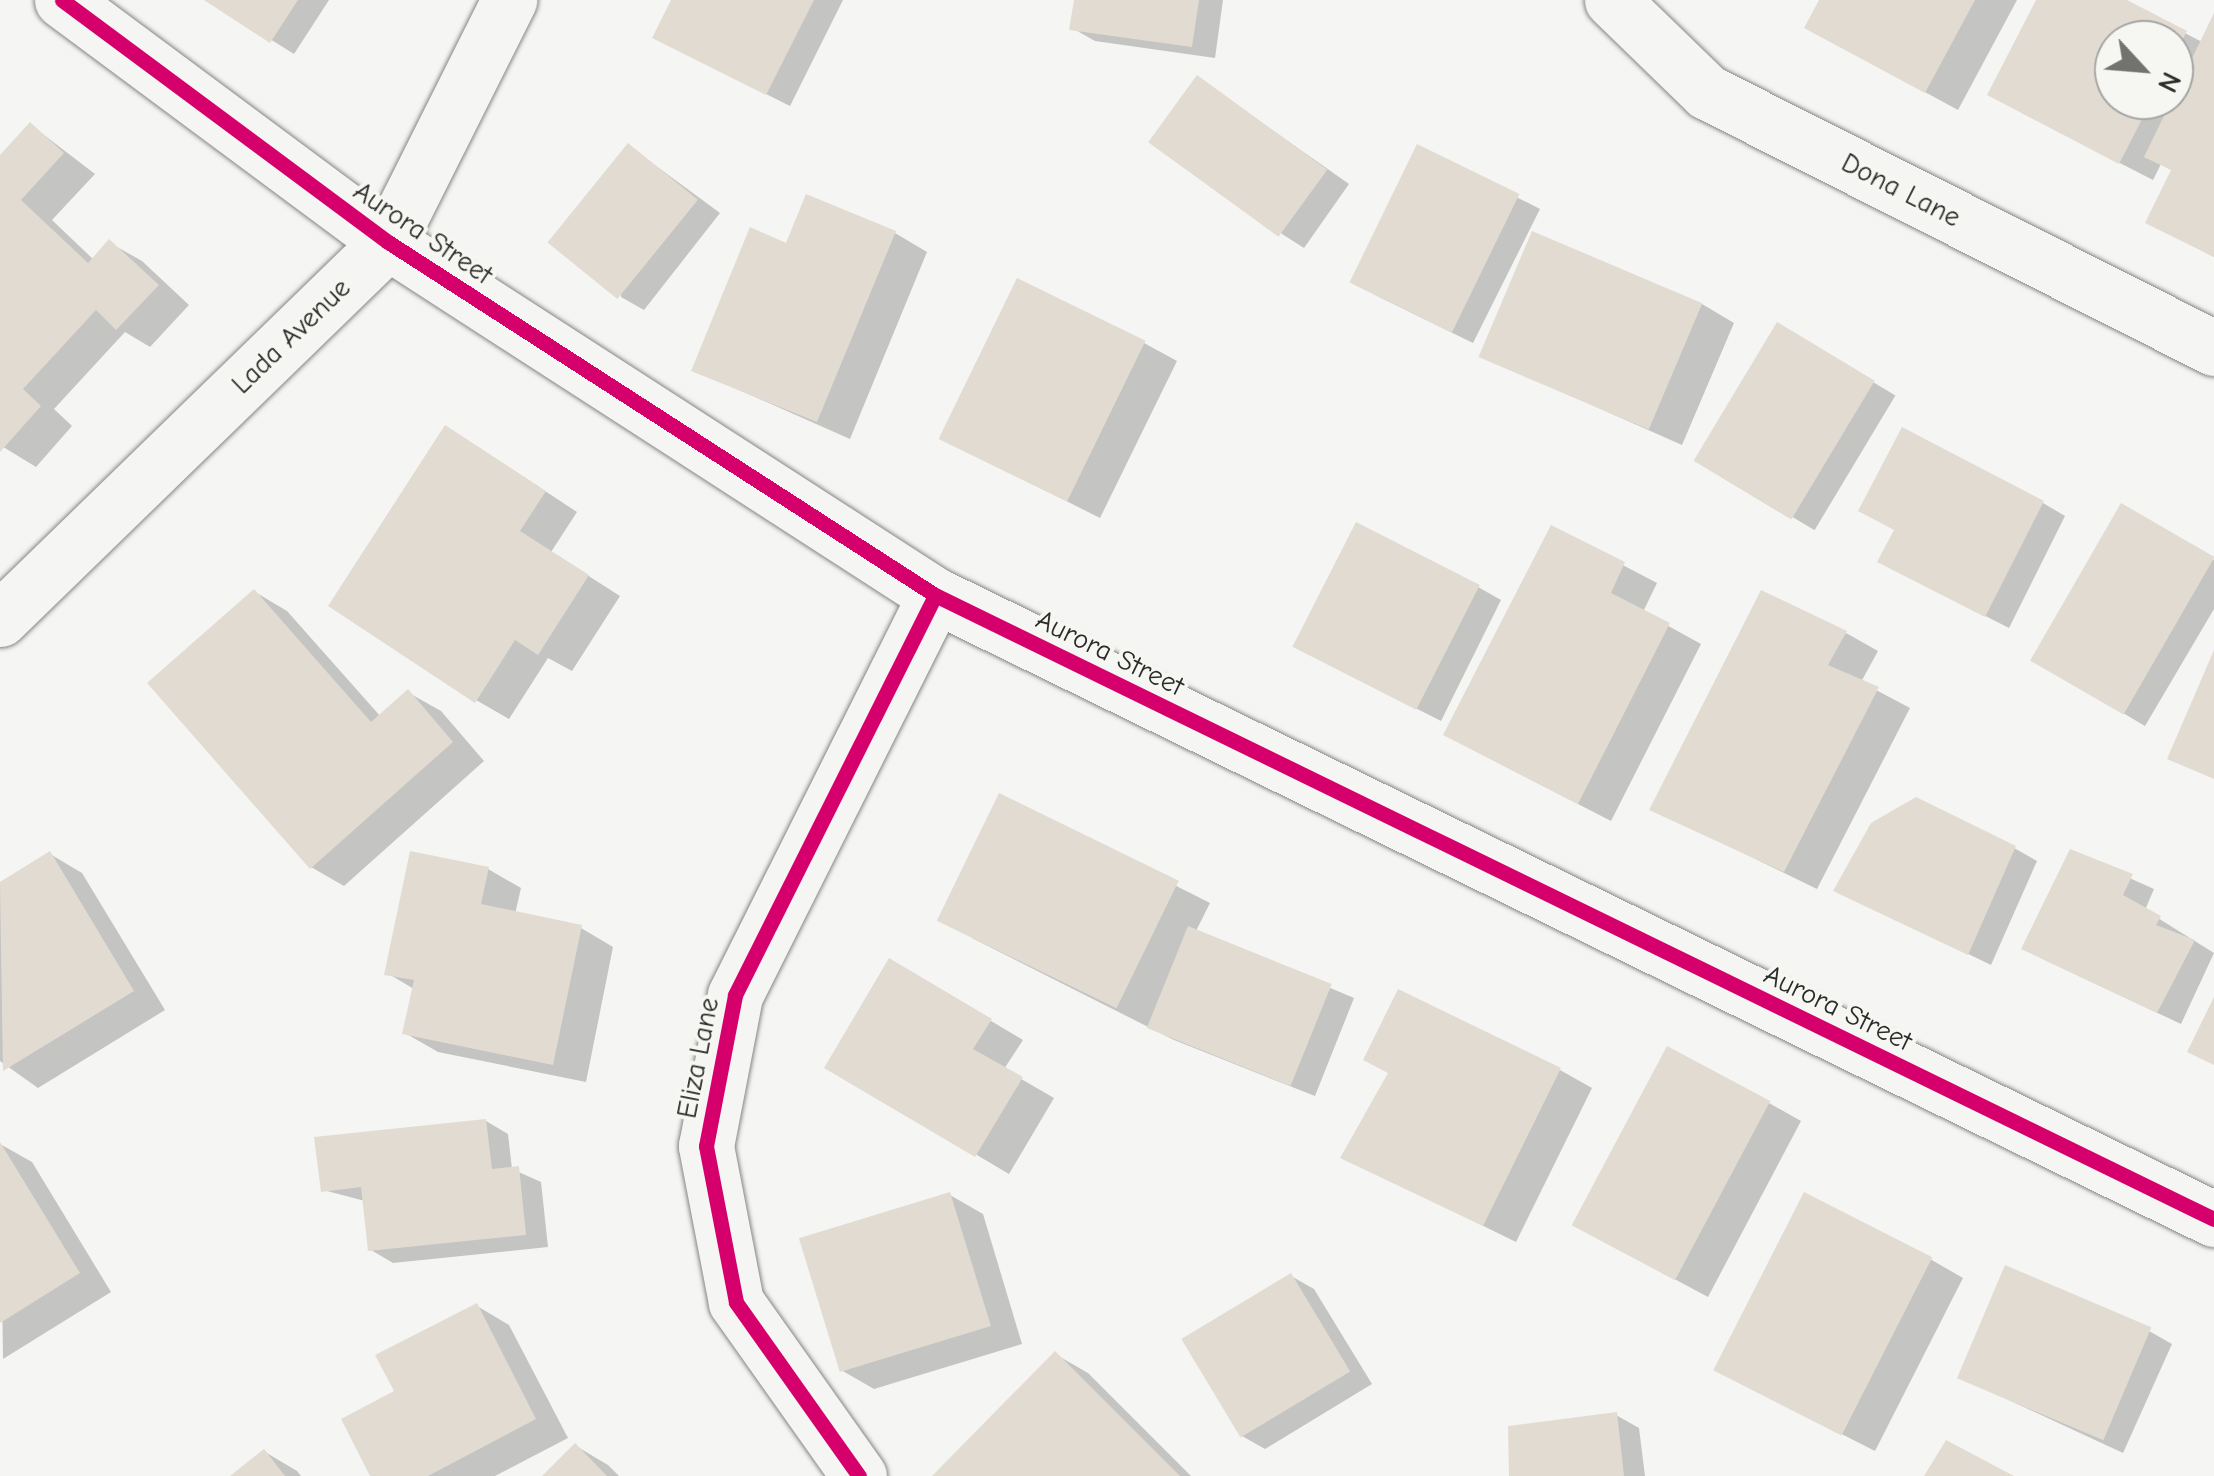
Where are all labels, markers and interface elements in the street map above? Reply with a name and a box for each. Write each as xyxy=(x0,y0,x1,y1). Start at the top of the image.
north arrow xyxy=(2094,20,2194,120)
text: N xyxy=(2151,67,2188,97)
street label: Dona Lane xyxy=(1836,146,1966,234)
street label: Aurora Street xyxy=(347,174,499,292)
street label: Lada Avenue xyxy=(225,271,357,401)
street label: Aurora Street xyxy=(1030,603,1190,703)
street label: Aurora Street xyxy=(1758,958,1918,1058)
street label: Eliza Lane xyxy=(670,995,726,1121)

